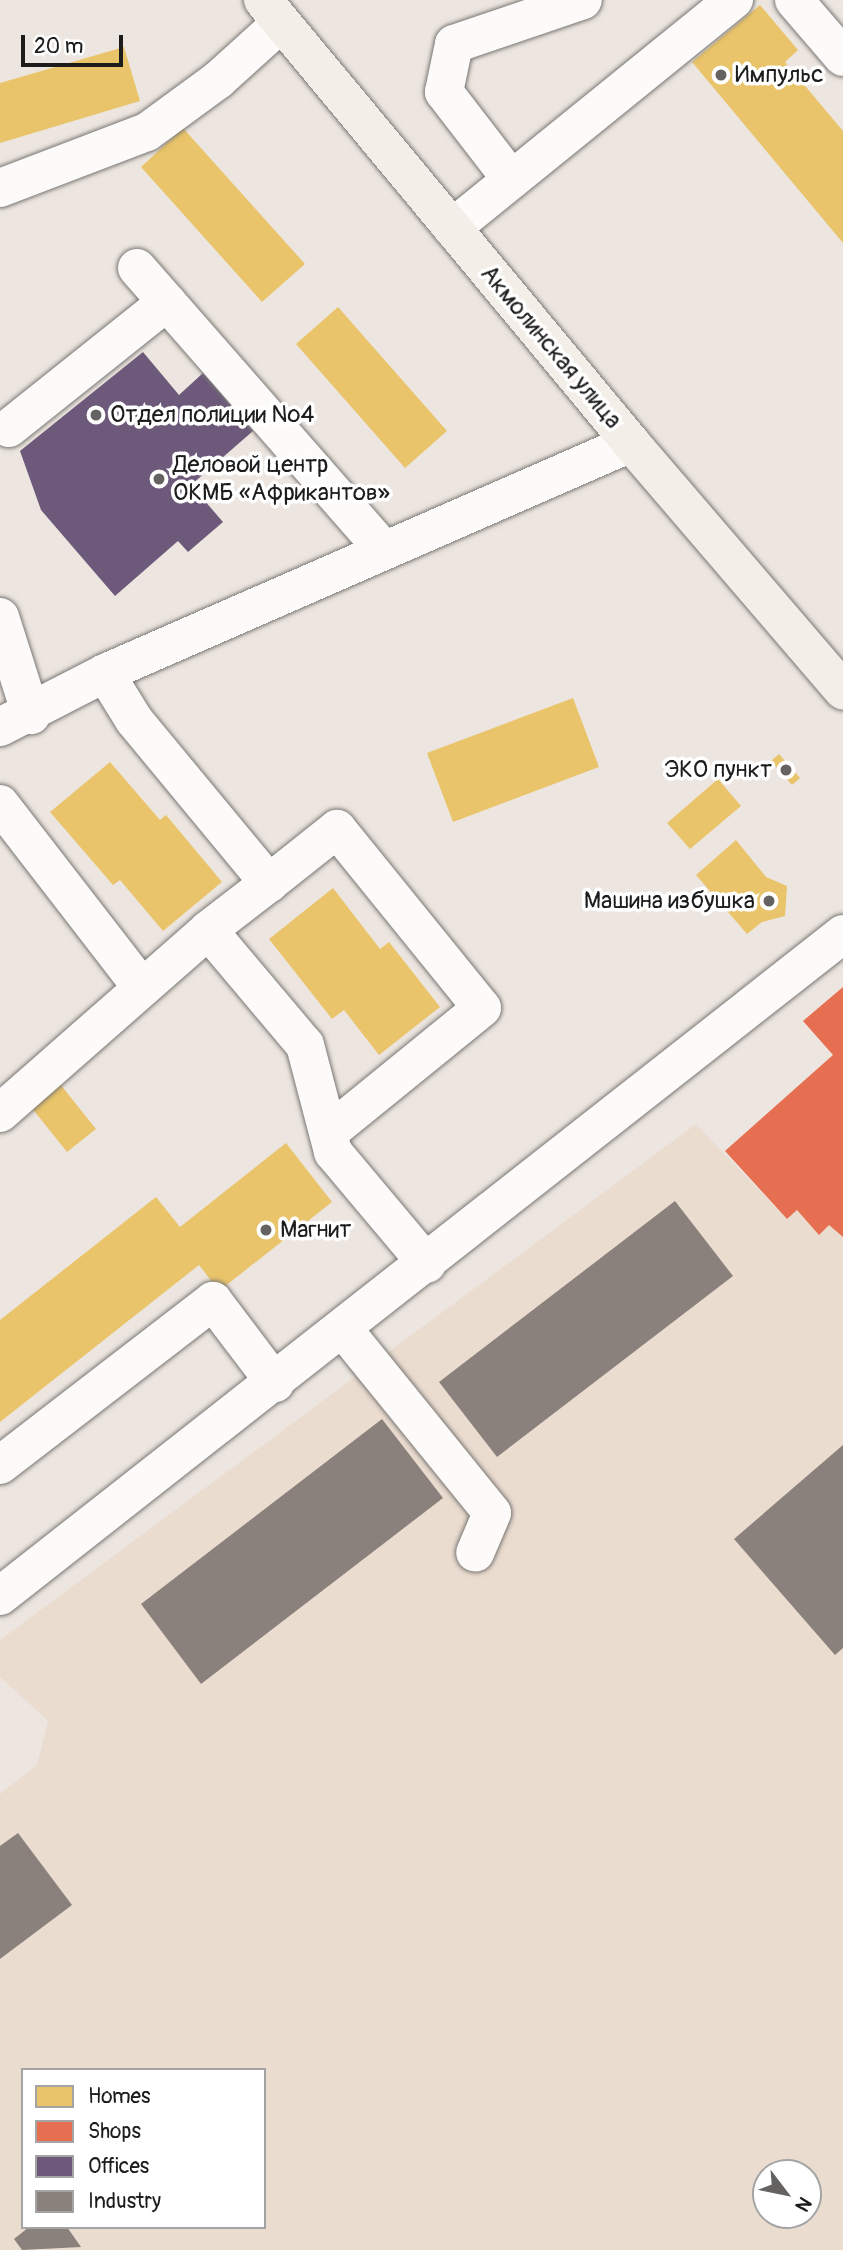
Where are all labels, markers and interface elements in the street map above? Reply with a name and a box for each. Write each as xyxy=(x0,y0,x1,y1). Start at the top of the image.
scale bar xyxy=(24,21,126,65)
text: 20 m xyxy=(34,33,83,60)
place label: Импульс xyxy=(735,61,824,89)
marker: Импульс xyxy=(713,67,729,83)
street label: Акмолинская улица xyxy=(474,260,628,434)
place label: Отдел полиции №4 xyxy=(110,401,314,429)
marker: Отдел полиции №4 xyxy=(88,407,104,423)
place label: Деловой центр ОКМБ «Африкантов» xyxy=(173,451,390,507)
marker: Деловой центр ОКМБ «Африкантов» xyxy=(151,471,167,487)
place label: ЭКО пункт xyxy=(665,756,772,784)
marker: ЭКО пункт xyxy=(778,762,794,778)
place label: Машина избушка xyxy=(584,887,755,915)
marker: Машина избушка xyxy=(761,893,777,909)
place label: Магнит xyxy=(280,1216,351,1244)
marker: Магнит xyxy=(258,1222,274,1238)
legend xyxy=(21,2068,266,2229)
text: Homes xyxy=(88,2083,150,2110)
text: Shops xyxy=(88,2118,141,2145)
text: Offices xyxy=(88,2153,149,2180)
north arrow xyxy=(752,2159,822,2229)
text: Industry xyxy=(88,2188,161,2215)
text: N xyxy=(790,2192,817,2216)

